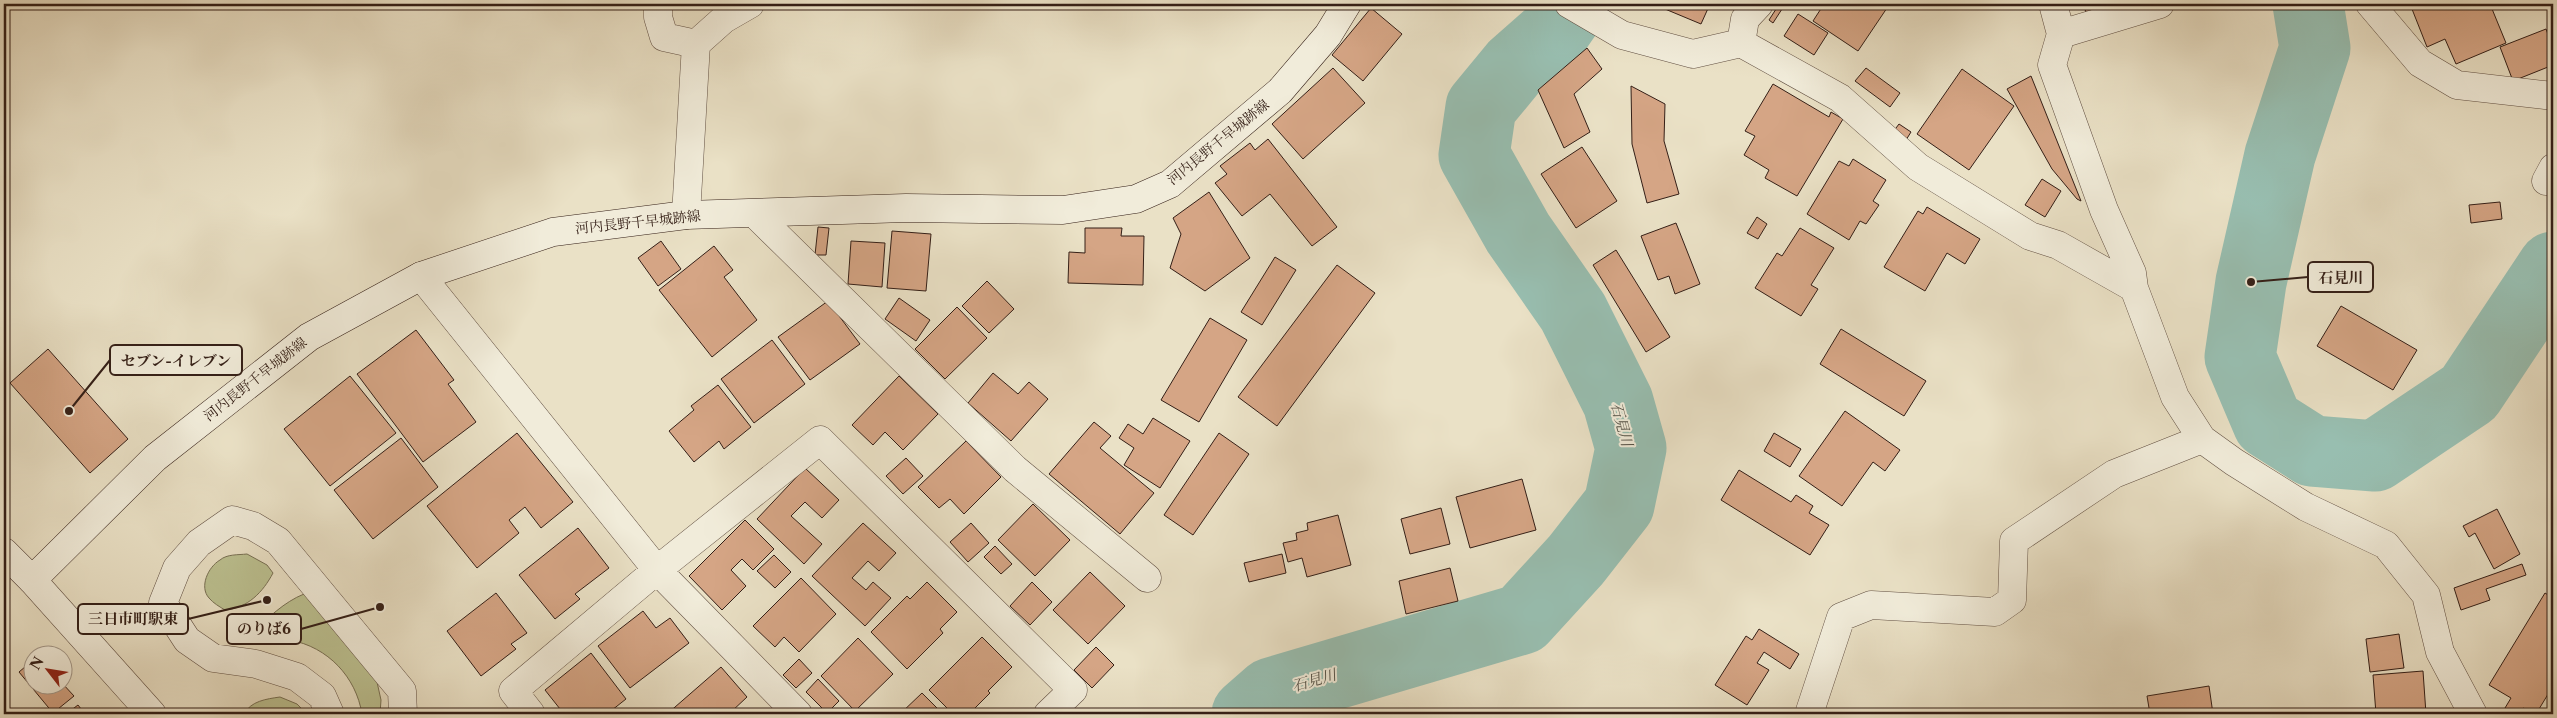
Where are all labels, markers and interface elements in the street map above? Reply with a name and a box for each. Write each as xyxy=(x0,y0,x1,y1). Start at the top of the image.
street label: 河内長野千早城跡線 xyxy=(1163,95,1273,189)
street label: 河内長野千早城跡線 xyxy=(574,206,702,238)
callout: 石見川 xyxy=(2308,262,2373,292)
text: 石見川 xyxy=(2318,268,2364,287)
street label: 河内長野千早城跡線 xyxy=(200,333,310,425)
callout: セブン-イレブン xyxy=(110,345,242,375)
text: セブン-イレブン xyxy=(121,351,231,370)
water label: 石見川 xyxy=(1607,400,1638,450)
callout: 三日市町駅東 xyxy=(78,604,188,634)
text: 三日市町駅東 xyxy=(88,609,179,628)
callout: のりば6 xyxy=(227,614,301,644)
text: のりば6 xyxy=(237,619,291,638)
north arrow xyxy=(22,646,72,696)
text: N xyxy=(26,653,48,673)
water label: 石見川 xyxy=(1290,664,1340,695)

